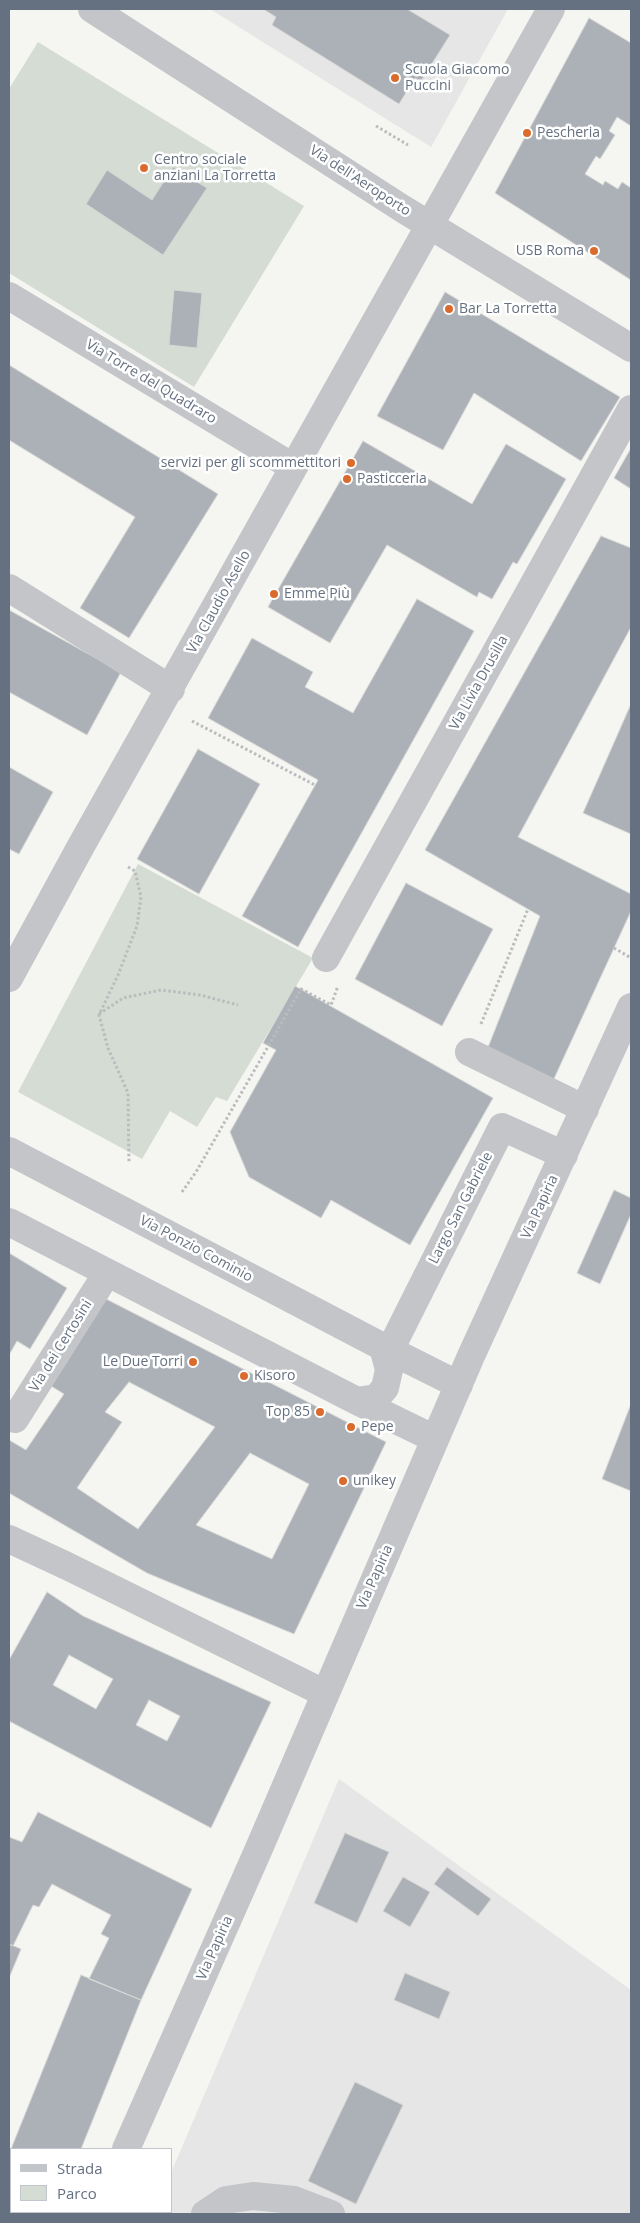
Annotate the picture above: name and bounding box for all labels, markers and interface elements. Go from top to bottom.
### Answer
place label: Scuola Giacomo Puccini [405,62,509,94]
marker: Scuola Giacomo Puccini [389,72,401,84]
place label: Pescheria [537,125,600,141]
marker: Pescheria [521,127,533,139]
street label: Via dell'Aeroporto [306,142,414,220]
place label: Centro sociale anziani La Torretta [154,152,276,184]
marker: Centro sociale anziani La Torretta [138,162,150,174]
place label: USB Roma [516,243,584,259]
marker: USB Roma [588,245,600,257]
place label: Bar La Torretta [459,301,557,317]
marker: Bar La Torretta [443,303,455,315]
street label: Via Torre del Quadraro [83,336,219,428]
place label: servizi per gli scommettitori [161,455,341,471]
marker: servizi per gli scommettitori [345,457,357,469]
place label: Pasticceria [357,471,427,487]
marker: Pasticceria [341,473,353,485]
street label: Via Claudio Asello [184,548,254,656]
place label: Emme Più [284,586,350,602]
marker: Emme Più [268,588,280,600]
street label: Via Livia Drusilla [446,633,512,733]
street label: Largo San Gabriele [426,1149,496,1267]
street label: Via Papiria [518,1172,562,1242]
street label: Via Ponzio Cominio [137,1212,255,1286]
street label: Via dei Certosini [26,1297,96,1395]
place label: Le Due Torri [103,1354,183,1370]
marker: Le Due Torri [187,1356,199,1368]
place label: Kisoro [254,1368,295,1384]
marker: Kisoro [238,1370,250,1382]
place label: Top 85 [266,1404,310,1420]
marker: Top 85 [314,1406,326,1418]
place label: Pepe [361,1419,394,1435]
marker: Pepe [345,1421,357,1433]
place label: unikey [353,1473,396,1489]
marker: unikey [337,1475,349,1487]
street label: Via Papiria [353,1542,397,1612]
street label: Via Papiria [193,1913,237,1983]
legend [10,2148,172,2213]
text: Strada [57,2158,103,2178]
text: Parco [57,2183,97,2203]

